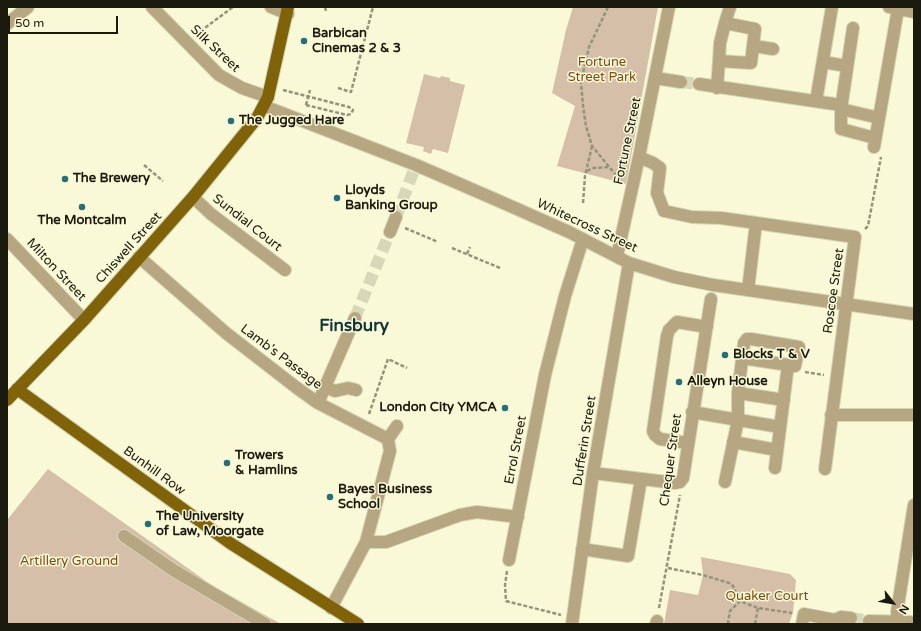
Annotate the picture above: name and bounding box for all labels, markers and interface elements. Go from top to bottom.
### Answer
scale bar [10,8,120,34]
text: 50 m [15,16,44,30]
street label: Silk Street [187,22,243,76]
place label: Barbican Cinemas 2 & 3 [312,26,401,57]
marker: Barbican Cinemas 2 & 3 [299,36,309,46]
park label: Fortune Street Park [568,55,636,86]
street label: Fortune Street [611,96,645,186]
place label: The Jugged Hare [239,113,344,129]
marker: The Jugged Hare [226,116,236,126]
place label: The Brewery [73,171,150,187]
marker: The Brewery [60,174,70,184]
place label: Lloyds Banking Group [345,183,438,214]
street label: Sundial Court [209,191,285,255]
marker: Lloyds Banking Group [332,193,342,203]
street label: Whitecross Street [534,196,640,256]
marker: The Montcalm [77,202,87,212]
street label: Chiswell Street [93,209,165,287]
place label: The Montcalm [38,213,126,229]
street label: Milton Street [23,235,89,305]
street label: Roscoe Street [820,247,848,335]
district label: Finsbury [319,317,389,337]
street label: Lamb's Passage [237,321,325,393]
place label: Blocks T & V [733,347,810,363]
marker: Blocks T & V [720,350,730,360]
place label: Alleyn House [687,374,768,390]
marker: Alleyn House [674,377,684,387]
street label: Dufferin Street [570,395,600,487]
place label: London City YMCA [379,400,497,416]
marker: London City YMCA [500,403,510,413]
street label: Chequer Street [657,413,685,507]
street label: Errol Street [502,414,530,486]
street label: Bunhill Row [120,443,188,499]
place label: Trowers & Hamlins [235,448,298,479]
marker: Trowers & Hamlins [222,458,232,468]
place label: Bayes Business School [338,482,432,513]
marker: Bayes Business School [325,492,335,502]
place label: The University of Law, Moorgate [156,509,264,540]
marker: The University of Law, Moorgate [143,519,153,529]
park label: Artillery Ground [20,554,118,570]
north arrow [873,583,913,623]
park label: Quaker Court [726,589,808,605]
text: N [896,602,912,617]

